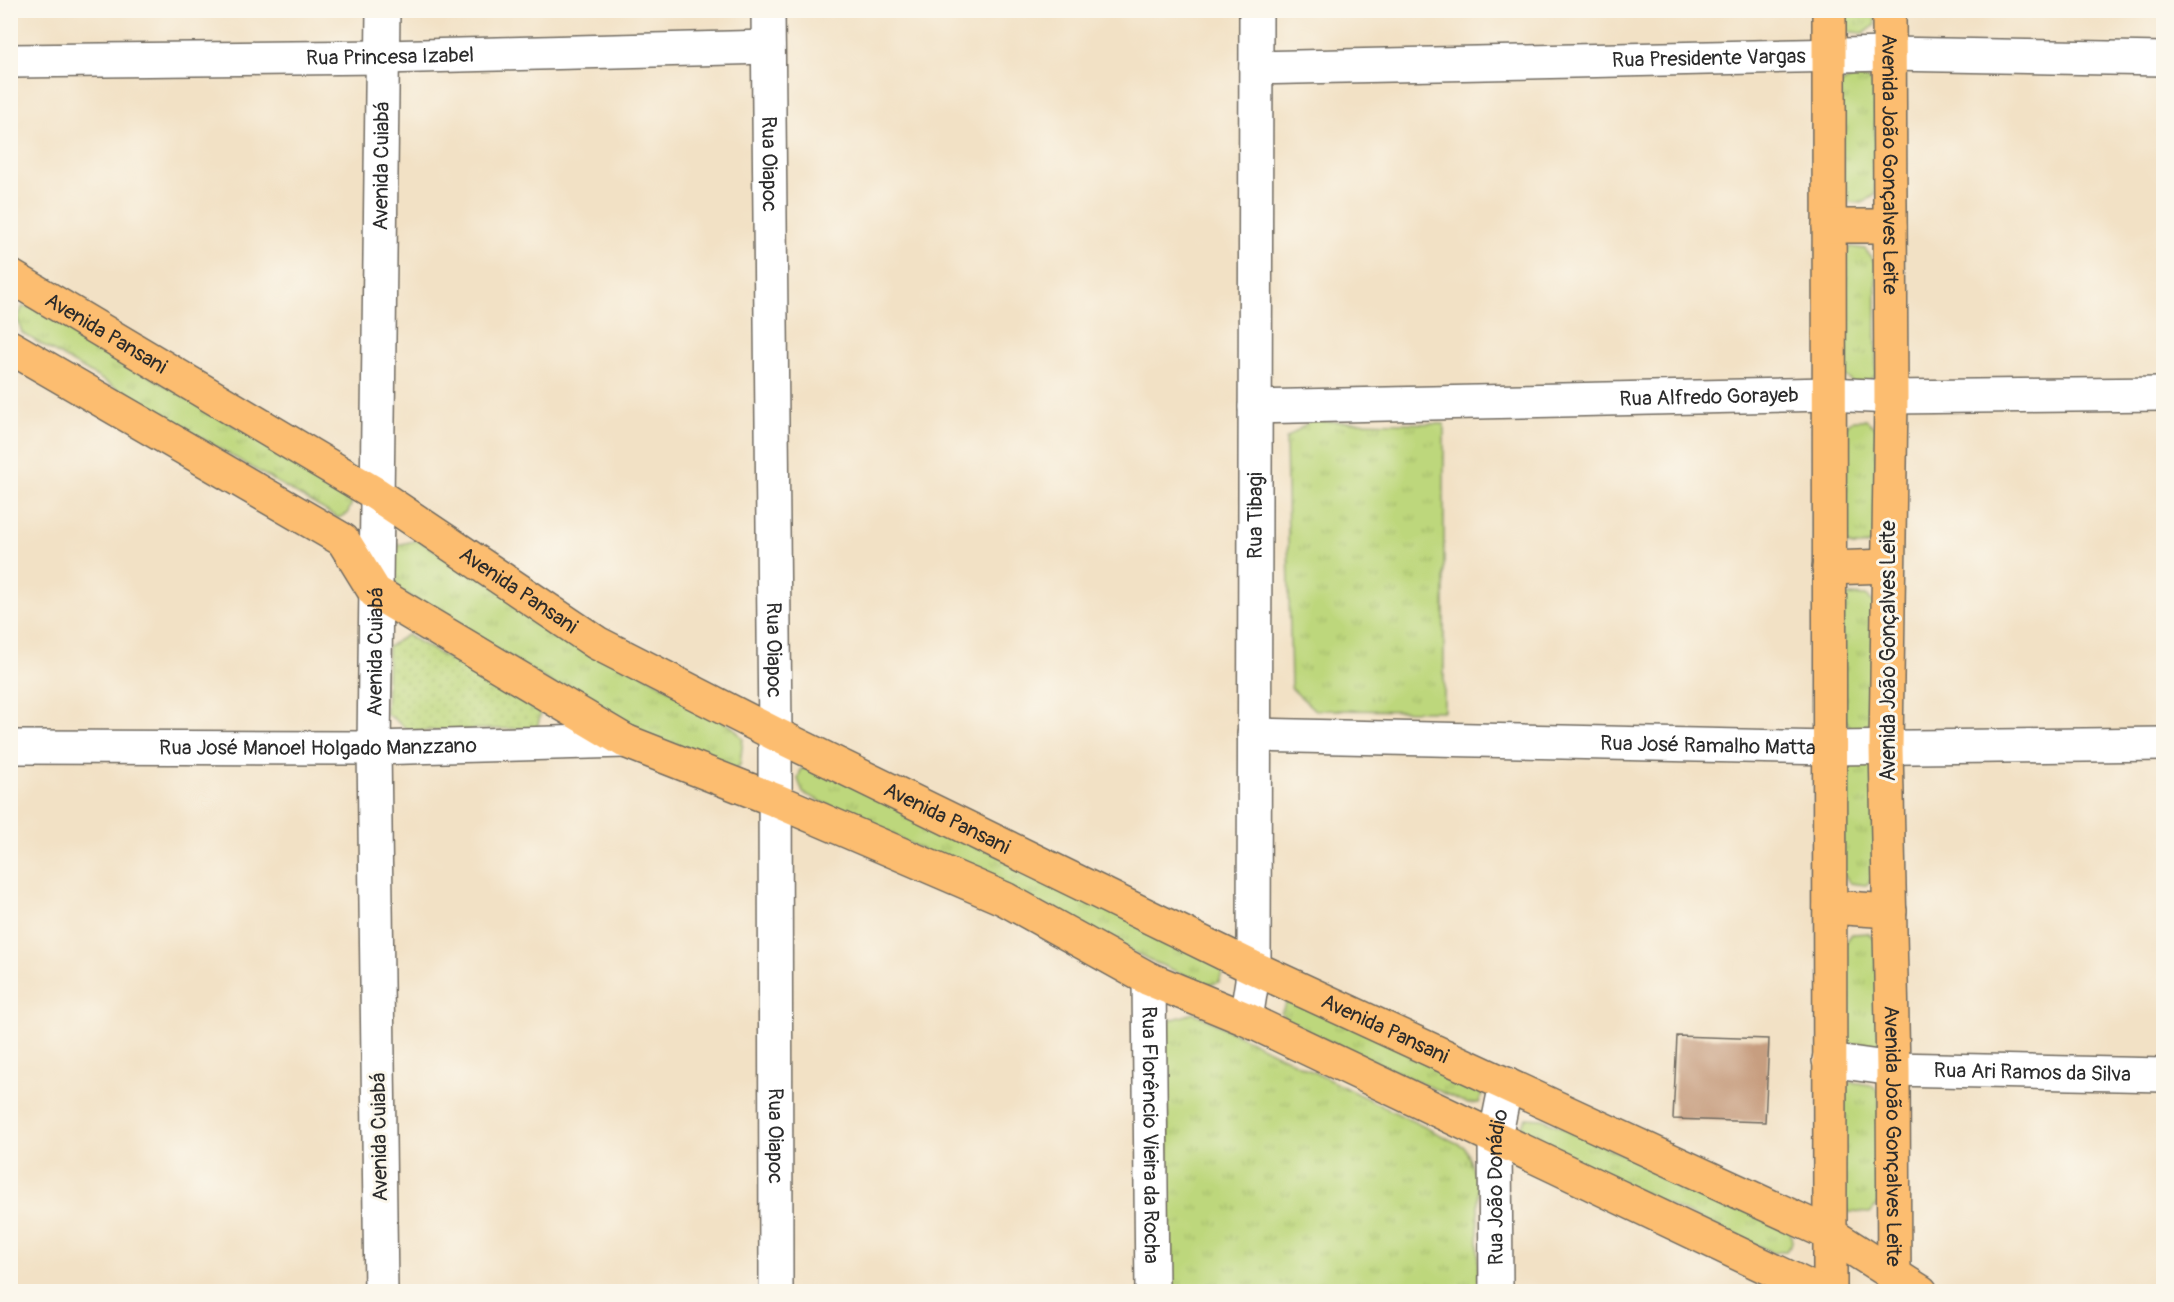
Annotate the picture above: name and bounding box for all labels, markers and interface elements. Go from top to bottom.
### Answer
street label: Avenida João Gonçalves Leite [1875,33,1903,295]
street label: Rua Princesa Izabel [306,42,474,72]
street label: Rua Presidente Vargas [1612,43,1807,74]
street label: Avenida Cuiabá [367,101,396,231]
street label: Rua Oiapoc [755,116,783,212]
street label: Avenida Pansani [40,287,172,381]
street label: Rua Alfredo Gorayeb [1619,382,1799,413]
street label: Rua Tibagi [1242,472,1269,559]
street label: Avenida João Gonçalves Leite [1875,520,1902,782]
street label: Avenida Pansani [454,541,583,640]
street label: Avenida Cuiabá [361,587,390,717]
street label: Rua Oiapoc [760,602,788,698]
street label: Rua José Ramalho Matta [1600,730,1816,762]
street label: Rua José Manoel Holgado Manzzano [159,732,477,762]
street label: Avenida Pansani [879,776,1015,861]
street label: Avenida Pansani [1317,988,1453,1070]
street label: Avenida João Gonçalves Leite [1878,1005,1907,1267]
street label: Rua Florêncio Vieira da Rocha [1135,1006,1165,1264]
street label: Rua Ari Ramos da Silva [1933,1057,2131,1088]
street label: Avenida Cuiabá [365,1072,394,1202]
street label: Rua Oiapoc [762,1088,789,1184]
street label: Rua João Donádio [1482,1107,1515,1265]

